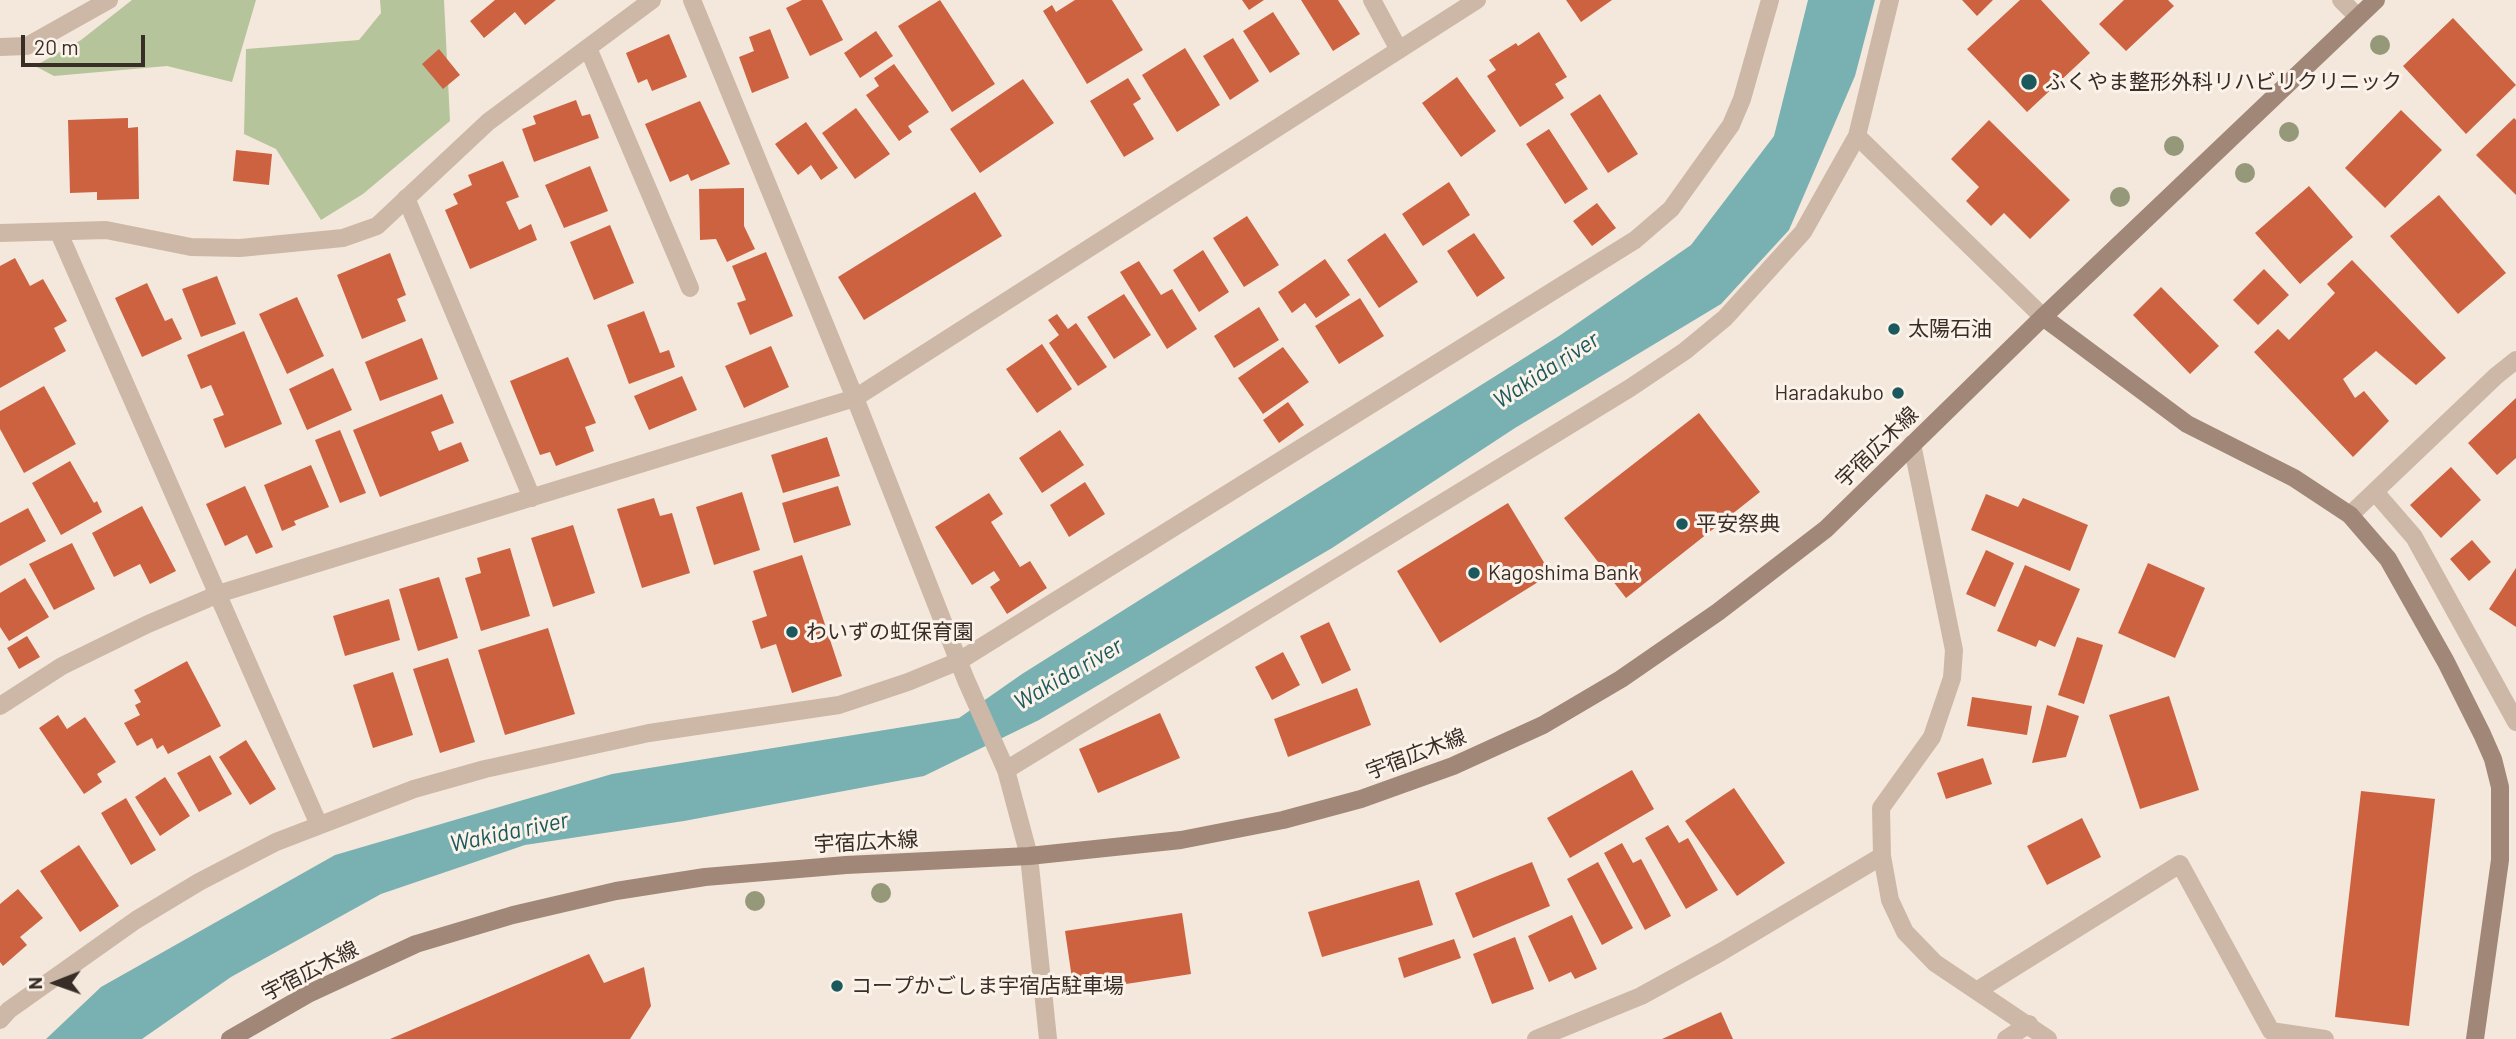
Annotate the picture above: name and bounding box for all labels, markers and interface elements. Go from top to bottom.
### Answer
scale bar [24,21,149,65]
text: 20 m [34,34,79,59]
place label: ふくやま整形外科リハビリクリニック [2045,69,2402,95]
marker: ふくやま整形外科リハビリクリニック [2019,72,2039,92]
place label: 太陽石油 [1908,316,1992,342]
marker: 太陽石油 [1886,321,1902,337]
water label: Wakida river [1488,326,1604,414]
place label: Haradakubo [1774,380,1884,406]
marker: Haradakubo [1890,385,1906,401]
street label: 宇宿広木線 [1830,401,1924,493]
place label: 平安祭典 [1696,511,1780,537]
marker: 平安祭典 [1674,516,1690,532]
place label: Kagoshima Bank [1488,560,1639,586]
marker: Kagoshima Bank [1466,565,1482,581]
place label: わいずの虹保育園 [806,619,974,645]
marker: わいずの虹保育園 [784,624,800,640]
water label: Wakida river [1009,632,1127,716]
street label: 宇宿広木線 [1362,723,1470,785]
water label: Wakida river [447,806,571,858]
street label: 宇宿広木線 [813,827,919,857]
street label: 宇宿広木線 [258,936,362,1006]
north arrow [21,948,91,1018]
place label: コープかごしま宇宿店駐車場 [851,973,1124,999]
text: N [23,977,46,990]
marker: コープかごしま宇宿店駐車場 [829,978,845,994]

